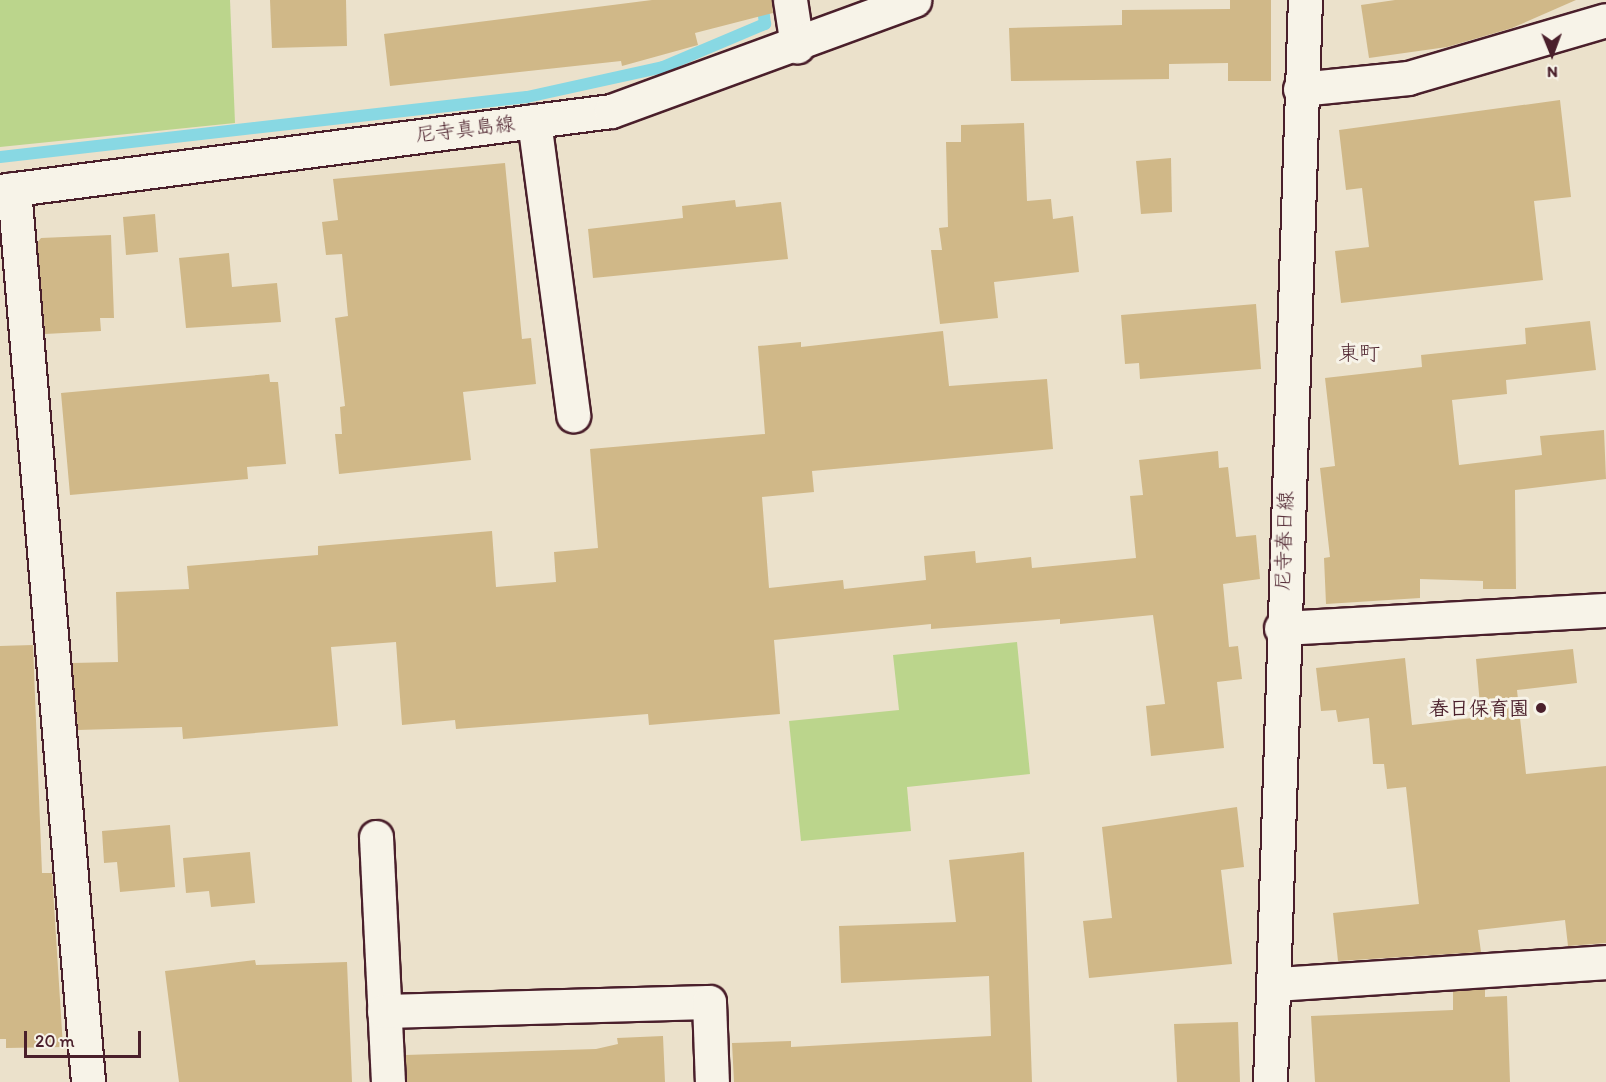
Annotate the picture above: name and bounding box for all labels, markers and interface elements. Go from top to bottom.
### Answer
north arrow [1522,24,1582,84]
text: N [1547,63,1558,82]
street label: 尼寺真島線 [414,111,516,147]
district label: 東町 [1338,340,1380,366]
street label: 尼寺春日線 [1270,491,1298,591]
place label: 春日保育園 [1429,696,1529,720]
marker: 春日保育園 [1534,701,1548,715]
scale bar [27,1019,144,1057]
text: 20 m [35,1030,75,1052]

